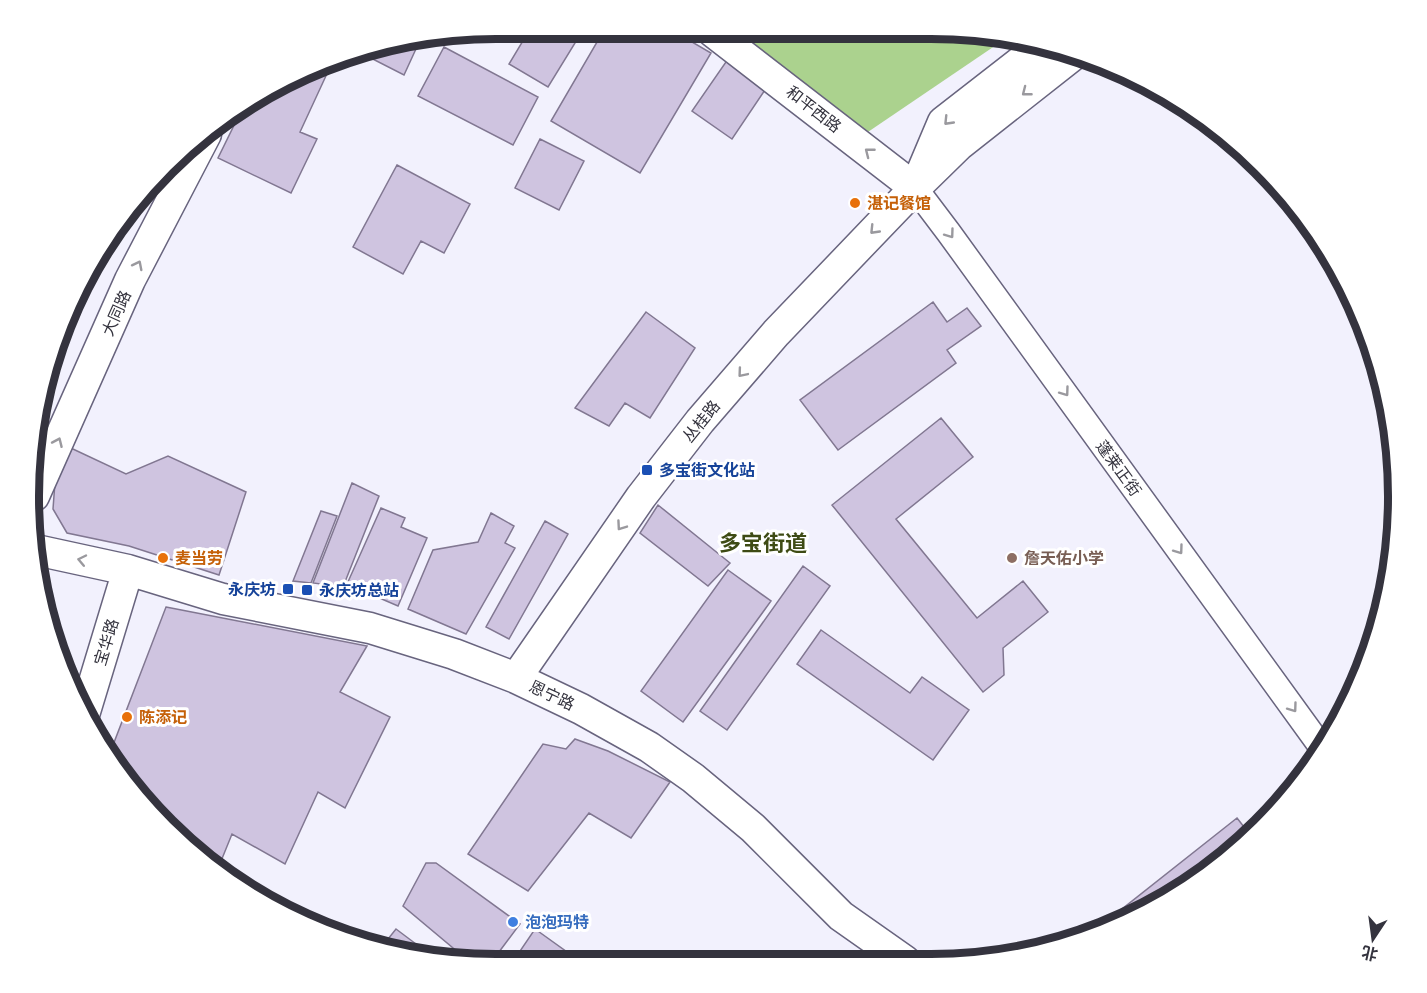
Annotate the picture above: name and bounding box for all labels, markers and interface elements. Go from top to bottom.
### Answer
street label: 和平西路 [783,83,844,136]
one-way arrow [1021,85,1032,96]
one-way arrow [944,114,955,124]
one-way arrow [865,148,876,159]
place label: 湛记餐馆 [867,195,931,212]
marker: 湛记餐馆 [848,196,862,210]
one-way arrow [870,223,881,233]
one-way arrow [943,228,954,239]
one-way arrow [131,260,142,271]
street label: 大同路 [99,288,134,339]
one-way arrow [738,366,749,377]
one-way arrow [1057,386,1068,397]
street label: 丛桂路 [680,397,723,445]
street label: 蓬莱正街 [1093,437,1144,499]
one-way arrow [51,438,63,449]
place label: 多宝街文化站 [659,461,755,479]
marker: 多宝街文化站 [640,463,654,477]
one-way arrow [617,519,628,530]
district label: 多宝街道 [719,531,807,556]
one-way arrow [1172,544,1183,555]
place label: 麦当劳 [175,550,223,567]
place label: 詹天佑小学 [1024,550,1104,567]
marker: 麦当劳 [156,551,170,565]
marker: 詹天佑小学 [1005,551,1019,565]
one-way arrow [77,554,87,567]
place label: 永庆坊 [228,581,276,598]
marker: 永庆坊 [281,582,295,596]
place label: 永庆坊总站 [319,582,399,599]
marker: 永庆坊总站 [300,583,314,597]
street label: 宝华路 [91,617,122,668]
street label: 恩宁路 [526,678,577,713]
one-way arrow [1286,702,1297,713]
place label: 陈添记 [139,709,187,726]
marker: 陈添记 [120,710,134,724]
north arrow [1343,909,1403,969]
place label: 泡泡玛特 [525,914,589,931]
marker: 泡泡玛特 [506,915,520,929]
text: 北 [1360,943,1379,963]

